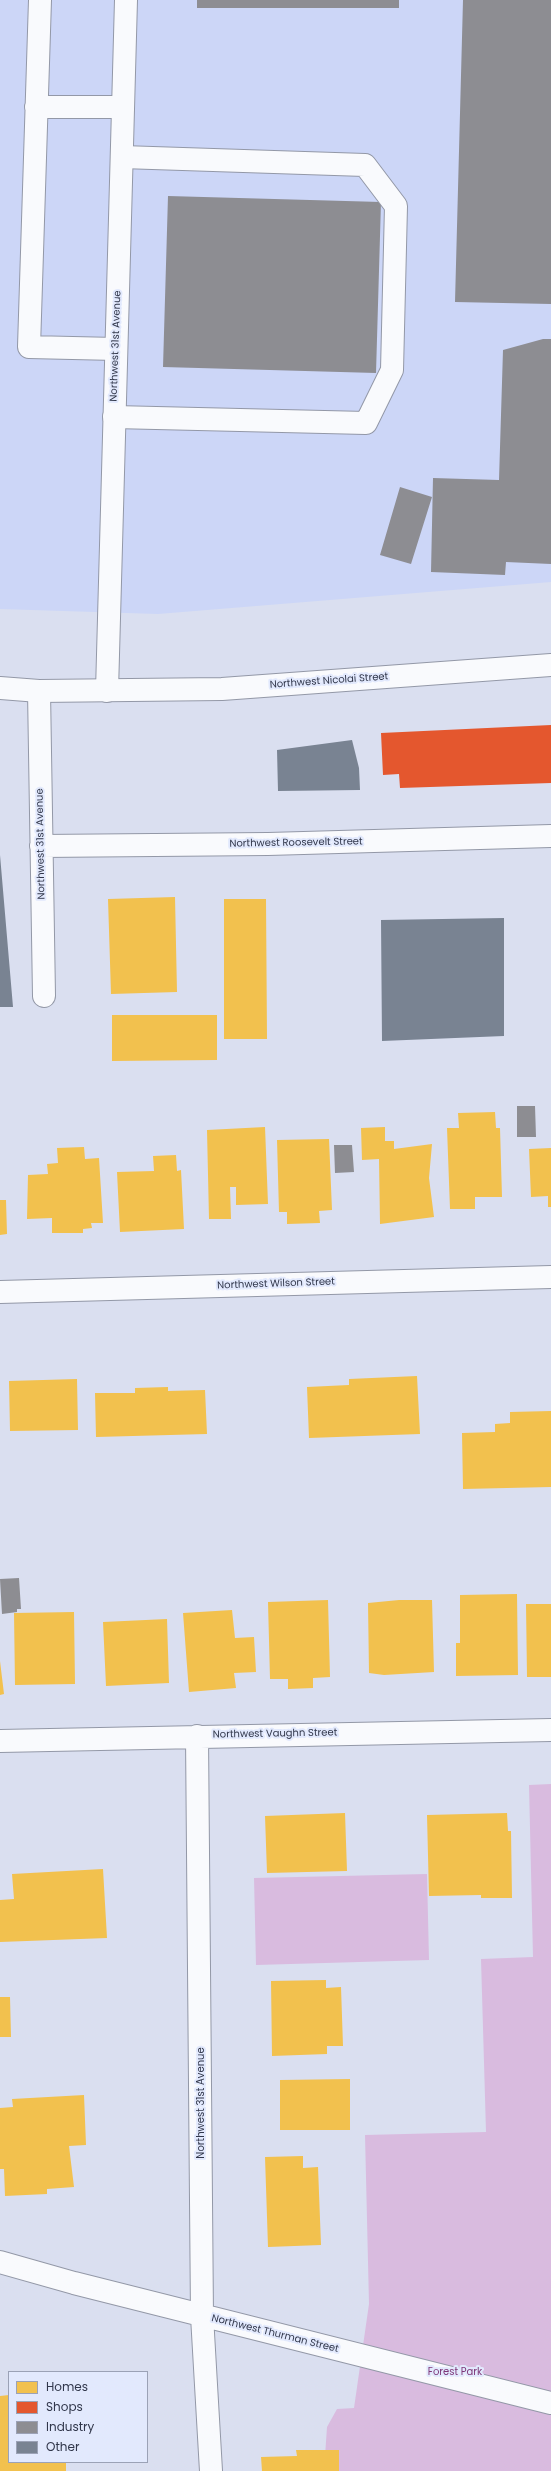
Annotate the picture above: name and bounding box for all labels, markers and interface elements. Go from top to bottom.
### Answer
street label: Northwest 31st Avenue [108,290,124,402]
street label: Northwest Nicolai Street [269,671,389,691]
street label: Northwest 31st Avenue [34,788,48,900]
street label: Northwest Roosevelt Street [229,836,363,850]
street label: Northwest Wilson Street [217,1276,335,1292]
street label: Northwest Vaughn Street [213,1727,337,1741]
street label: Northwest 31st Avenue [195,2047,207,2159]
street label: Northwest Thurman Street [210,2312,340,2356]
park label: Forest Park [428,2366,482,2378]
legend [8,2371,148,2463]
text: Homes [46,2378,88,2395]
text: Shops [46,2398,83,2415]
text: Industry [46,2418,94,2435]
text: Other [46,2438,79,2455]

